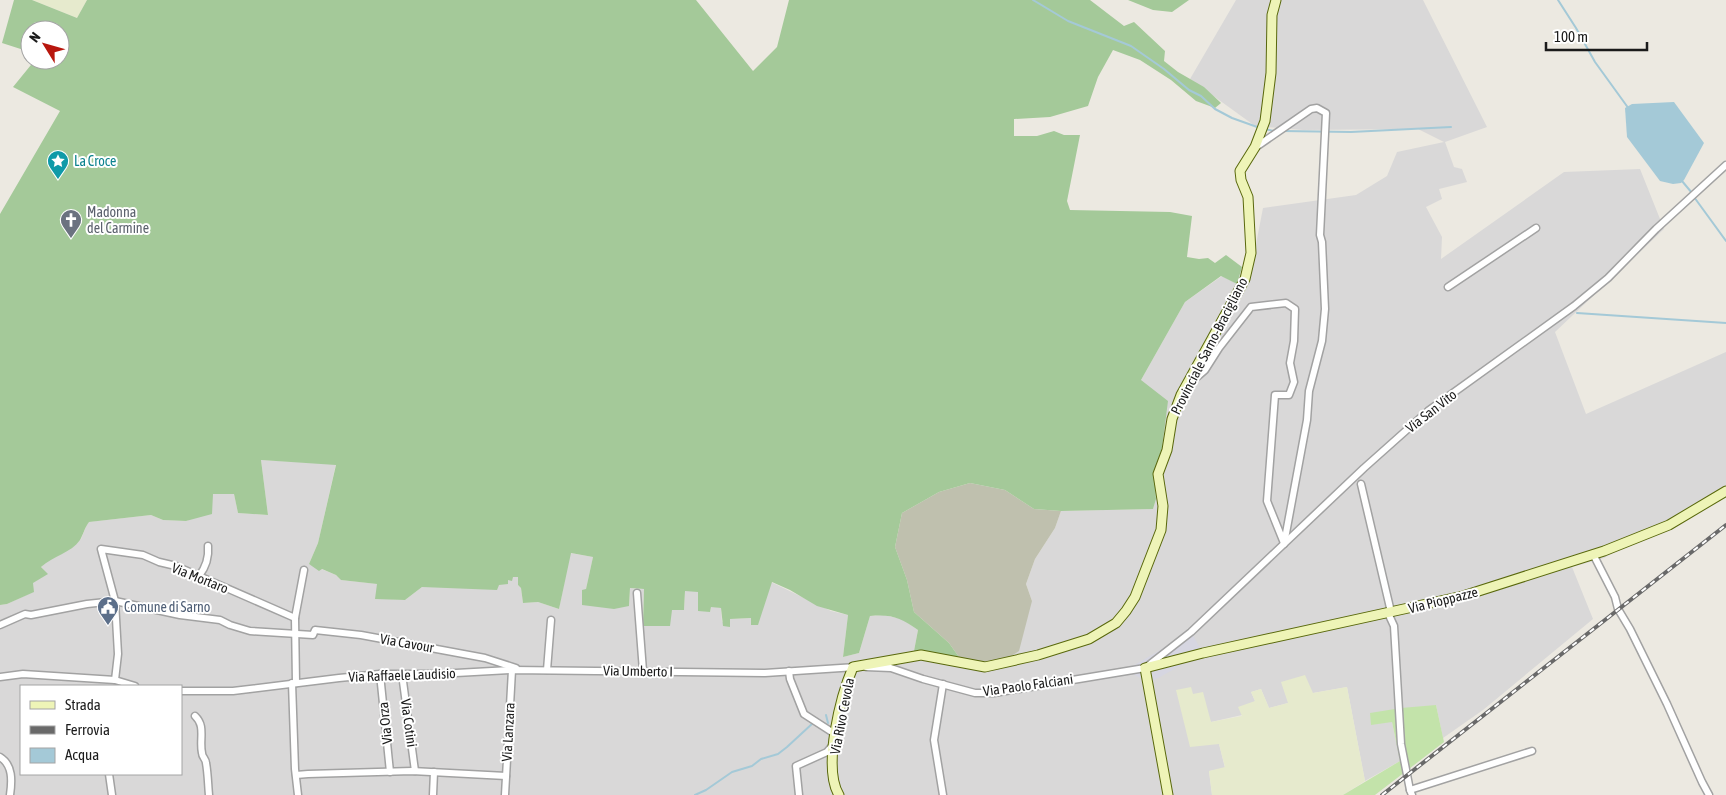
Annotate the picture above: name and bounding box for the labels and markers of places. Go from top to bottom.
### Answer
place icon: La Croce [46,149,70,180]
place label: La Croce [74,153,116,169]
place label: Madonna del Carmine [87,204,149,236]
church icon: Madonna del Carmine [59,208,83,239]
public building icon: Comune di Sarno [96,595,120,626]
place label: Comune di Sarno [124,599,210,615]

